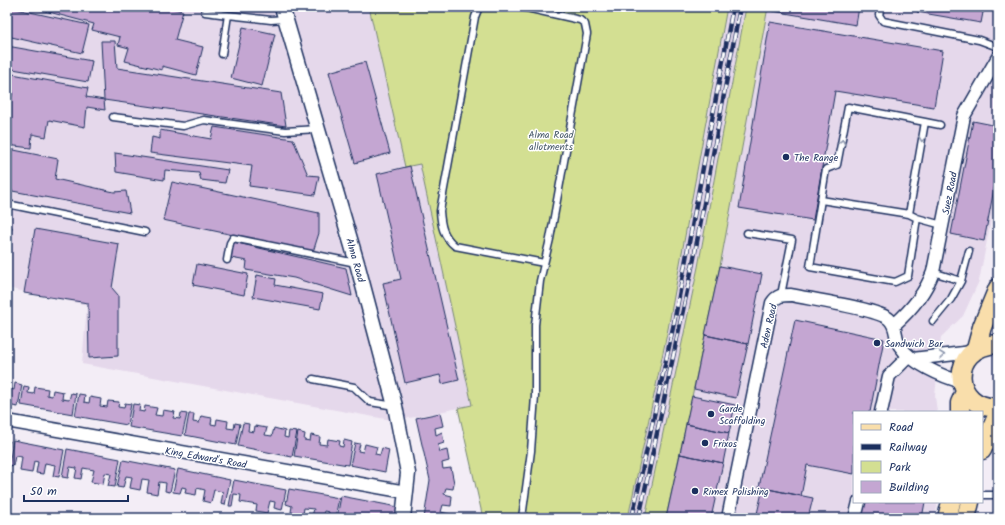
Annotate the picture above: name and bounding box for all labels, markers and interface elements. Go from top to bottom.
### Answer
park label: Alma Road allotments [528,127,575,155]
one-way arrow [918,136,927,142]
one-way arrow [837,139,846,145]
place label: The Range [794,150,839,166]
marker: The Range [781,152,791,162]
street label: Suez Road [938,170,962,216]
street label: Alma Road [341,236,369,285]
street label: Aden Road [756,302,782,350]
place label: Sandwich Bar [885,336,943,352]
marker: Sandwich Bar [872,338,882,348]
one-way arrow [939,351,945,360]
place label: Garde Scaffolding [719,401,766,429]
marker: Garde Scaffolding [706,409,716,419]
legend [853,411,983,503]
text: Road [889,418,914,437]
place label: Frixos [713,436,738,452]
marker: Frixos [700,438,710,448]
text: Railway [889,438,927,457]
street label: King Edward's Road [164,443,249,473]
text: Park [889,458,911,477]
scale bar [24,477,128,503]
text: Building [889,478,929,497]
text: 50 m [30,482,57,501]
place label: Rimex Polishing [703,484,769,500]
marker: Rimex Polishing [690,486,700,496]

